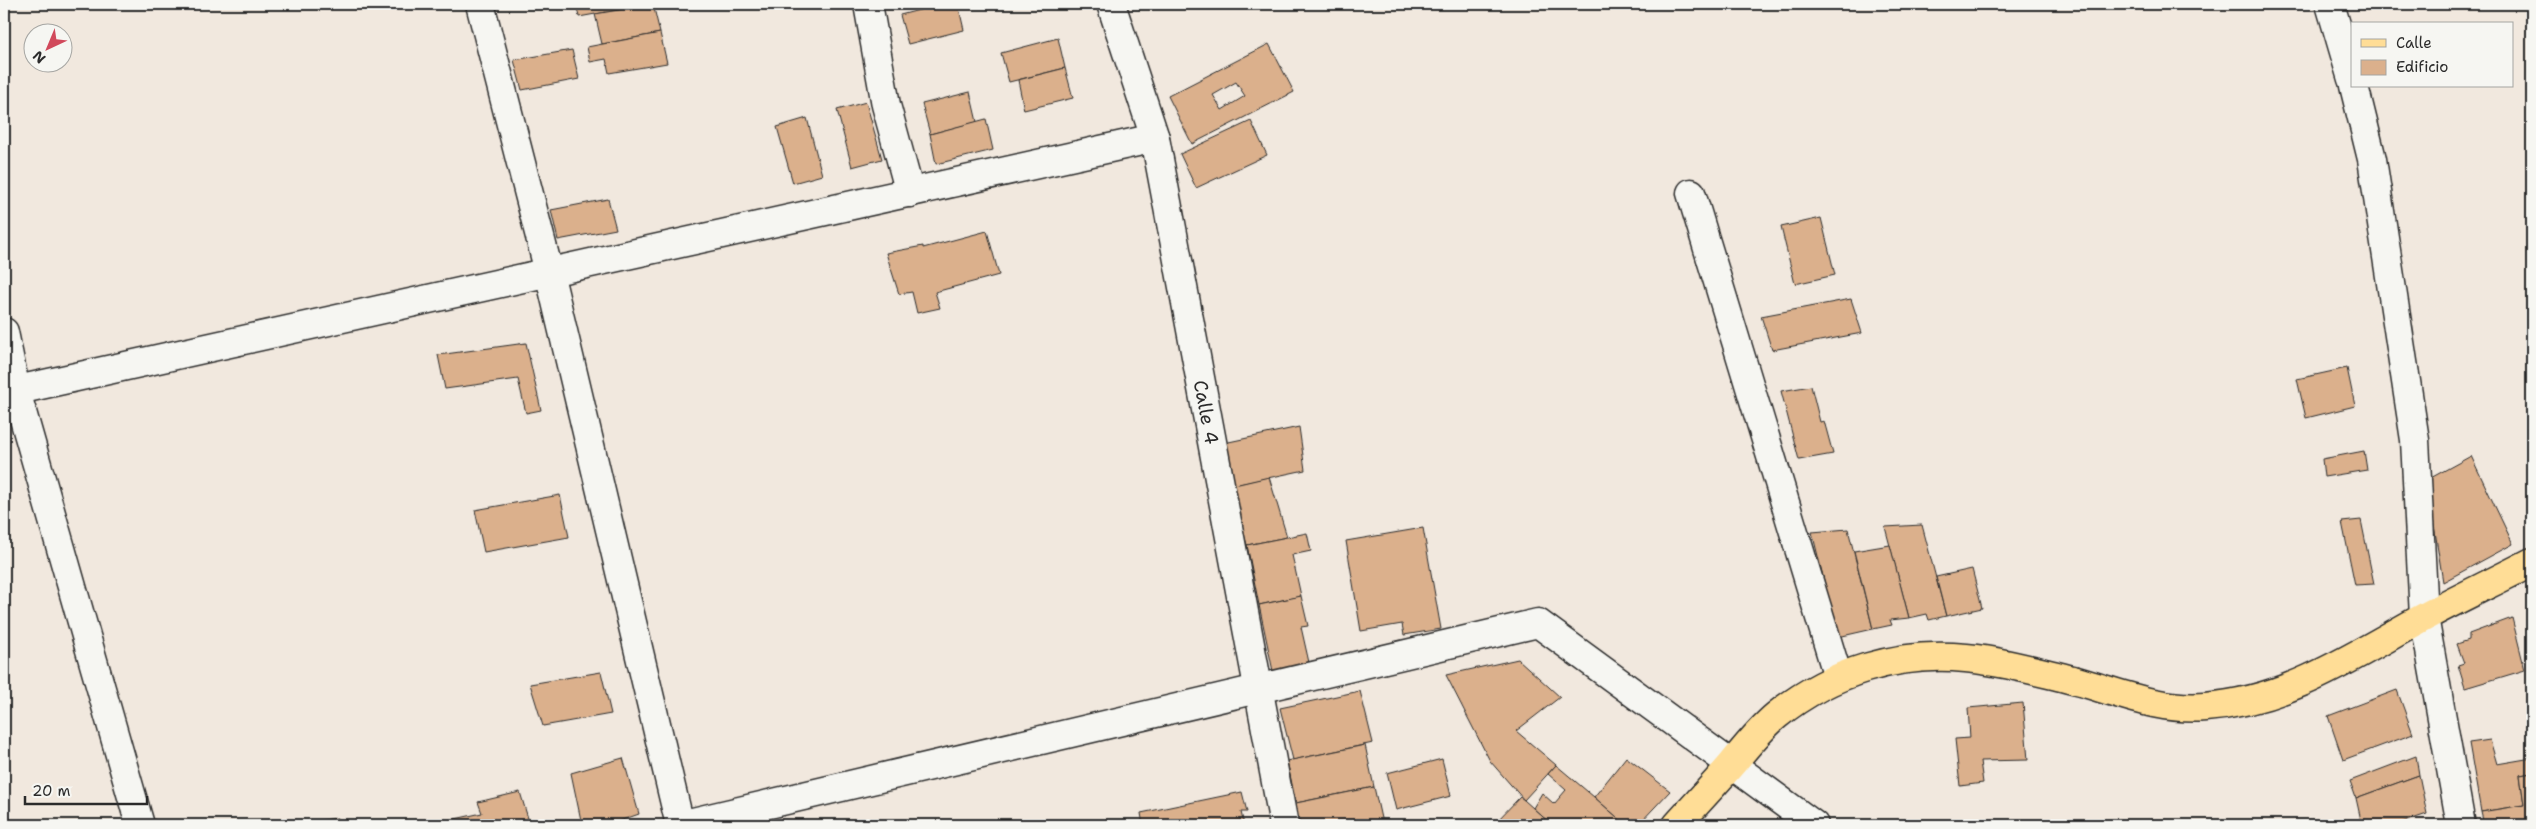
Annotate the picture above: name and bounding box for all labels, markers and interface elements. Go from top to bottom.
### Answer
north arrow [22,22,72,72]
legend [2351,22,2514,88]
text: Calle [2396,33,2432,53]
text: N [29,47,49,68]
text: Edificio [2396,57,2448,77]
street label: Calle 4 [1188,378,1224,446]
scale bar [25,774,148,806]
text: 20 m [32,781,71,801]

